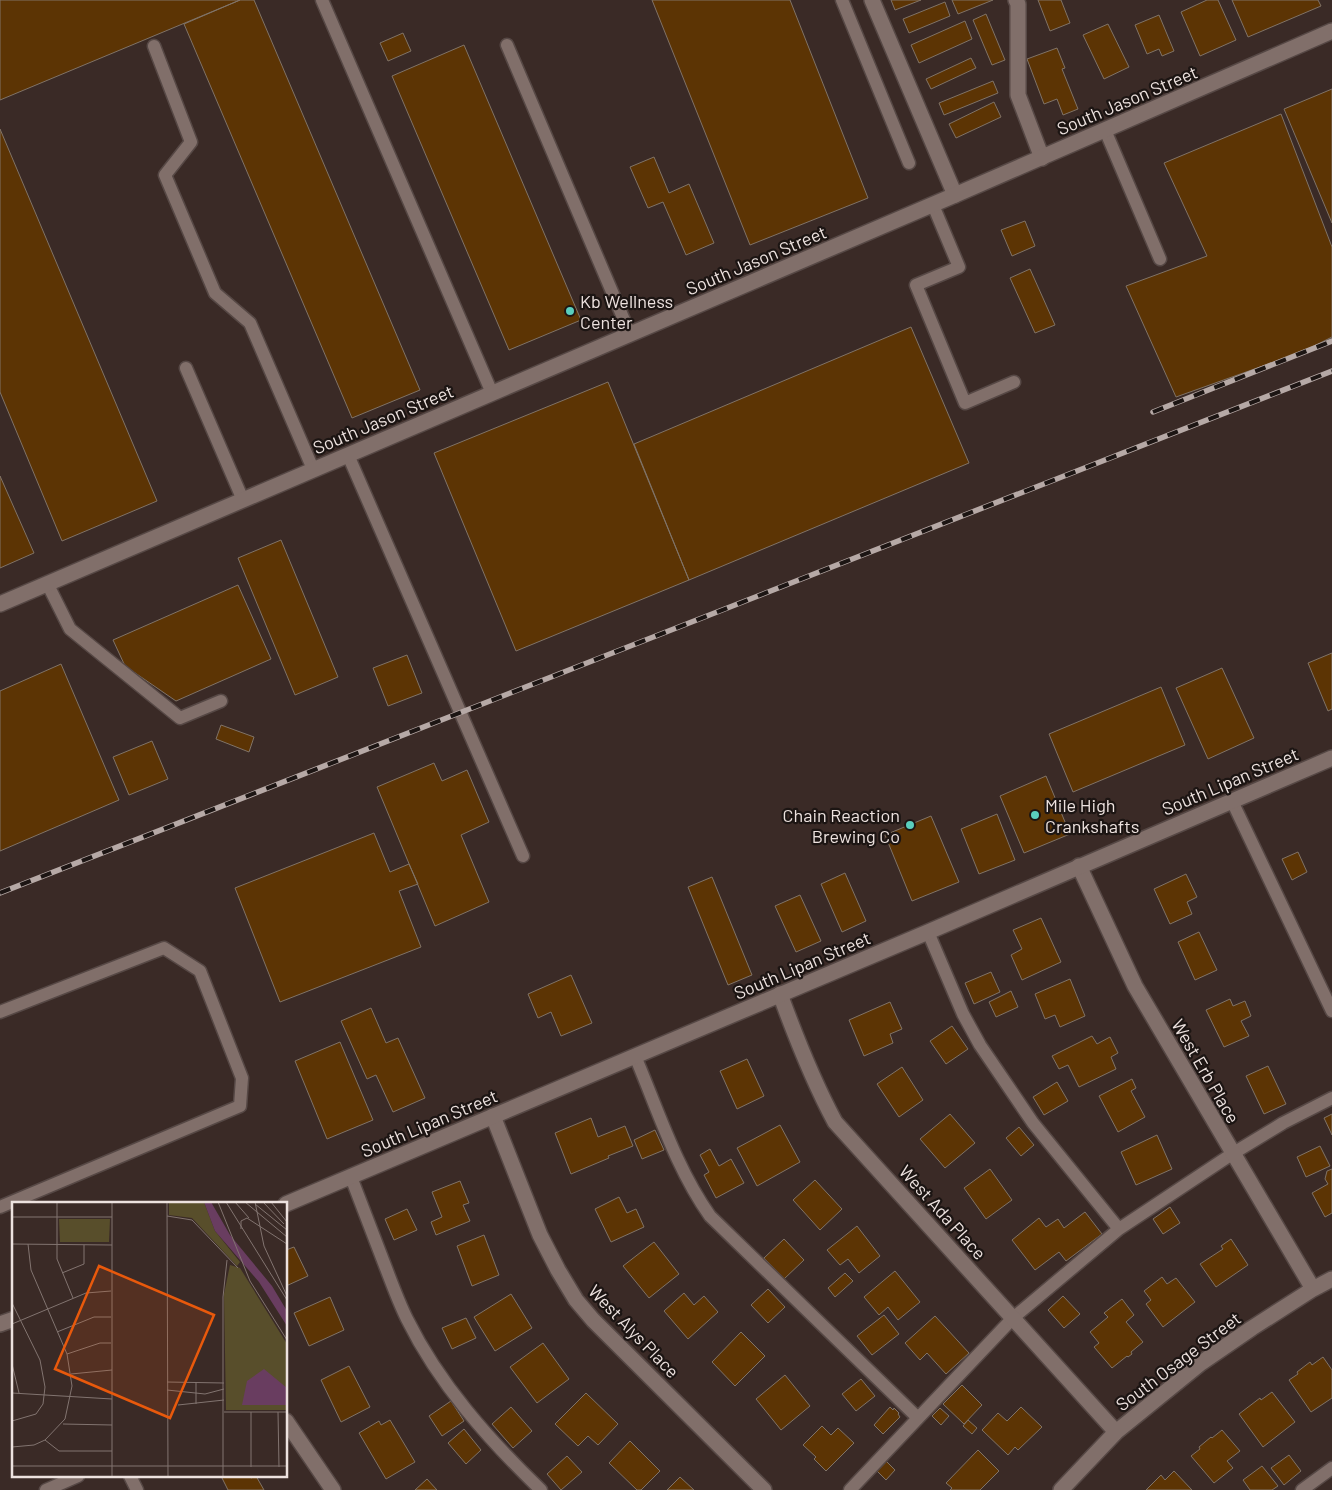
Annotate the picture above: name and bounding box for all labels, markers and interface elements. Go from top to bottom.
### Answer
street label: South Jason Street [1054,61,1200,139]
street label: South Jason Street [683,221,829,299]
place label: Kb Wellness Center [580,290,673,333]
marker: Kb Wellness Center [564,305,576,317]
street label: South Jason Street [310,380,456,458]
street label: South Lipan Street [1158,742,1302,820]
place label: Mile High Crankshafts [1045,794,1139,837]
place label: Chain Reaction Brewing Co [783,804,900,847]
marker: Mile High Crankshafts [1029,809,1041,821]
marker: Chain Reaction Brewing Co [904,819,916,831]
street label: South Lipan Street [730,926,874,1004]
street label: West Erb Place [1167,1015,1245,1127]
street label: South Lipan Street [357,1084,501,1162]
street label: West Ada Place [895,1160,991,1264]
inset map [12,1202,288,1478]
street label: West Alys Place [584,1280,684,1382]
street label: South Osage Street [1111,1307,1245,1415]

